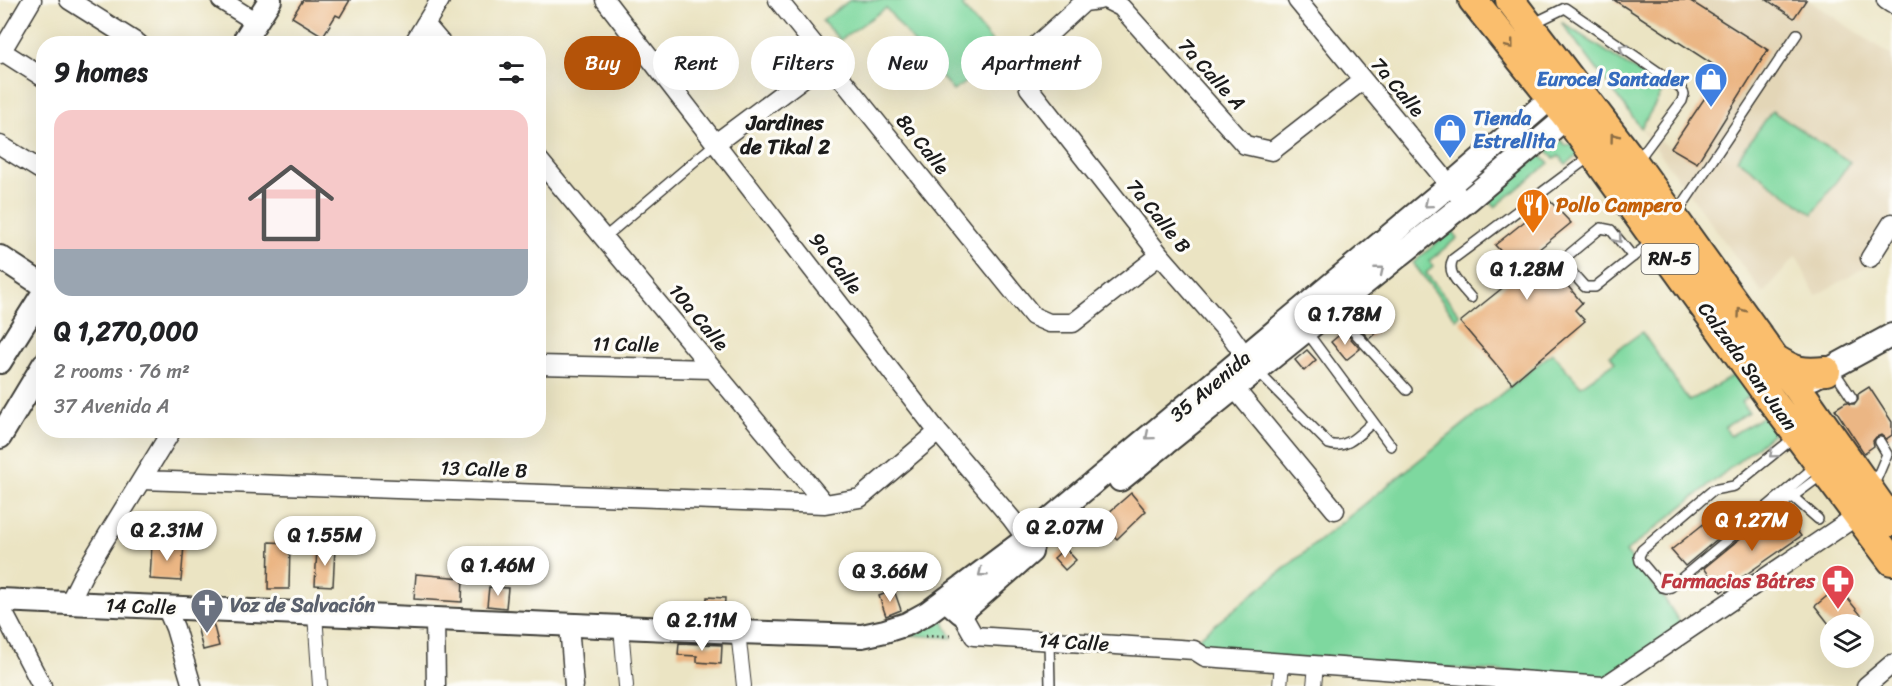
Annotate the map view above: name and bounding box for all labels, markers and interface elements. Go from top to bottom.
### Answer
street label: 7a Calle A [1169,30,1254,119]
chip: Buy [564,36,641,90]
chip: Rent [653,36,739,90]
chip: Filters [751,36,855,90]
chip: New [867,36,949,90]
chip: Apartment [961,36,1102,90]
one-way arrow [1503,39,1514,50]
one-way arrow [1618,44,1629,55]
text: 9 homes [54,49,148,95]
street label: 7a Calle [1362,49,1434,126]
icon: filters [495,56,528,89]
shop icon: Eurocel Santader [1693,61,1729,108]
place label: Eurocel Santader [1537,62,1690,97]
place label: Tienda Estrellita [1473,101,1557,159]
district label: Jardines de Tikal 2 [740,104,830,166]
street label: 8a Calle [887,106,959,183]
shop icon: Tienda Estrellita [1432,112,1468,159]
one-way arrow [1611,133,1622,144]
icon: home [237,149,345,257]
street label: 7a Calle B [1117,171,1200,262]
restaurant icon: Pollo Campero [1515,187,1551,234]
place label: Pollo Campero [1556,188,1683,223]
one-way arrow [1424,196,1435,207]
street label: 9a Calle [800,225,871,302]
one-way arrow [1611,232,1622,243]
road number: RN-5 [1642,244,1698,274]
pin: Q 1.28M [1472,250,1582,301]
text: Q 1.28M [1490,252,1564,287]
one-way arrow [1373,267,1384,278]
street label: 10a Calle [659,275,738,359]
street label: Calzada San Juan [1688,294,1807,439]
pin: Q 1.78M [1290,295,1400,346]
text: Q 1.78M [1308,297,1382,332]
one-way arrow [1737,307,1748,318]
text: Q 1,270,000 [54,308,198,354]
street label: 11 Calle [592,326,660,363]
street label: 35 Avenida [1162,341,1259,431]
text: 2 rooms · 76 m² [54,354,190,389]
text: 37 Avenida A [54,389,170,424]
one-way arrow [1145,429,1156,440]
one-way arrow [1769,447,1780,458]
street label: 13 Calle B [440,450,528,489]
pin: Q 1.27M [1697,501,1807,552]
text: Q 1.27M [1716,503,1788,538]
pin: Q 2.07M [1010,508,1120,559]
text: Q 2.07M [1027,510,1103,545]
pin: Q 2.31M [112,511,222,562]
text: Q 2.31M [131,513,203,548]
pin: Q 1.55M [270,516,380,567]
text: Q 1.55M [288,518,362,553]
pin: Q 1.46M [443,546,553,597]
text: Q 1.46M [461,548,535,583]
pin: Q 3.66M [835,552,945,603]
text: Q 3.66M [853,554,928,589]
pharmacy icon: Farmacias Bátres [1820,563,1856,610]
place label: Farmacias Bátres [1660,564,1816,599]
one-way arrow [978,565,989,576]
church icon: Voz de Salvación [189,587,225,634]
street label: 14 Calle [105,588,177,625]
place label: Voz de Salvación [230,588,375,623]
pin: Q 2.11M [647,601,757,652]
text: Q 2.11M [667,603,737,638]
map controls [1820,614,1874,668]
button: layers [1820,614,1874,668]
street label: 14 Calle [1038,623,1110,662]

